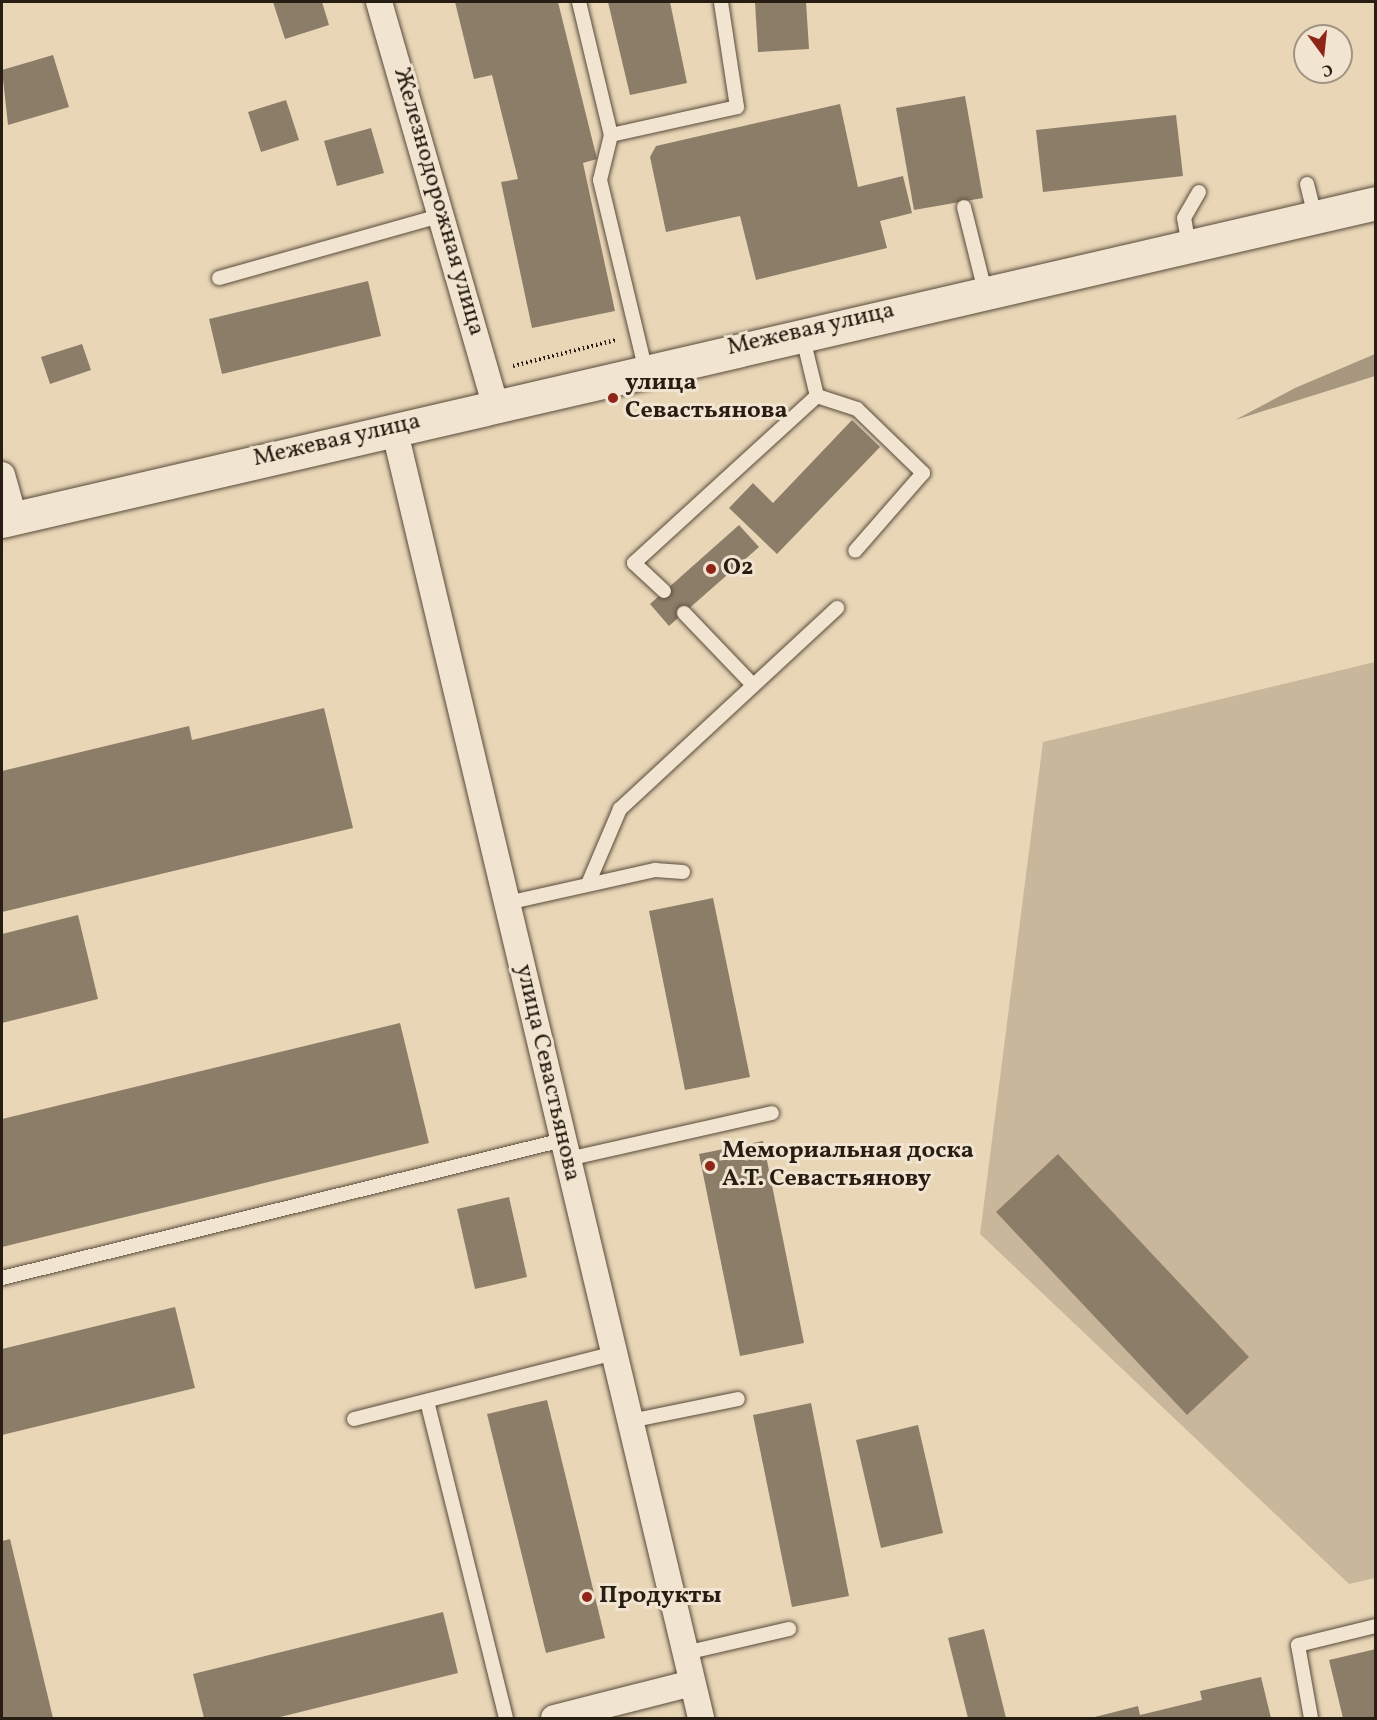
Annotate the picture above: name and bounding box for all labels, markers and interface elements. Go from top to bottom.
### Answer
north arrow [1293,24,1353,84]
text: С [1319,57,1335,81]
street label: Железнодорожная улица [386,64,490,340]
street label: Межевая улица [724,297,898,363]
place label: улица Севастьянова [625,370,788,426]
marker: улица Севастьянова [606,391,620,405]
street label: Межевая улица [250,408,424,474]
place label: O2 [723,555,753,583]
marker: O2 [704,562,718,576]
street label: улица Севастьянова [508,962,586,1184]
place label: Мемориальная доска А.Т. Севастьянову [722,1138,974,1194]
marker: Мемориальная доска А.Т. Севастьянову [703,1159,717,1173]
place label: Продукты [599,1583,722,1611]
marker: Продукты [580,1590,594,1604]

